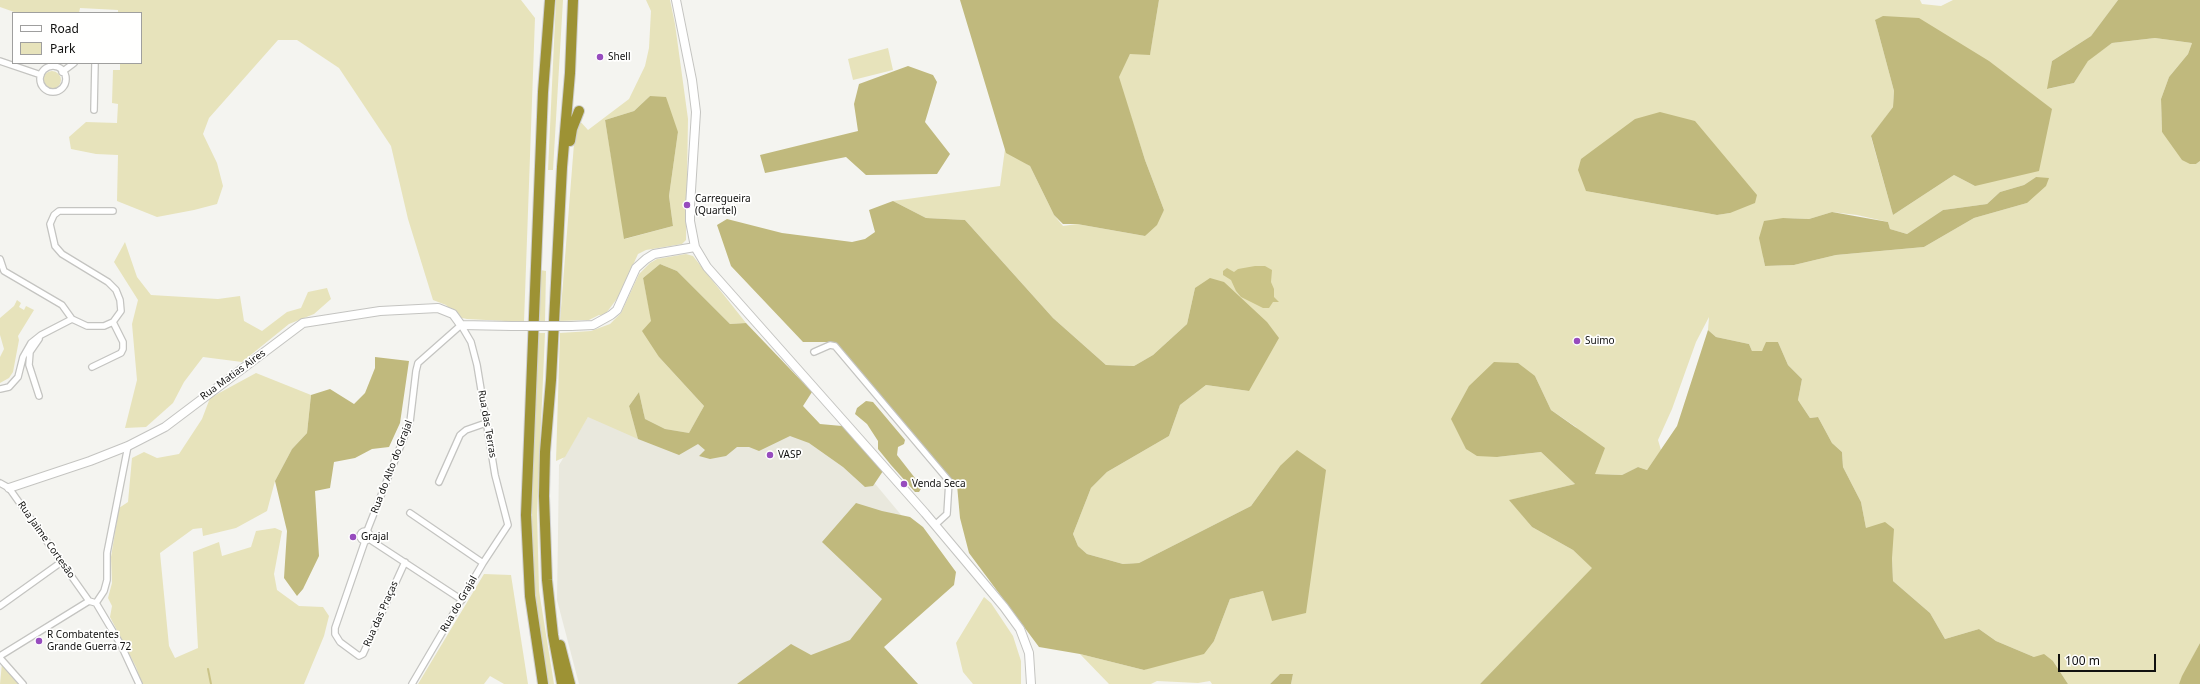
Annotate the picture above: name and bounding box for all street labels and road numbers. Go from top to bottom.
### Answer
street label: Rua Matias Aires [198,347,268,403]
street label: Rua das Terras [475,389,499,459]
street label: Rua do Alto do Grajal [369,419,415,515]
street label: Rua Jaime Cortesão [15,499,77,581]
street label: Rua do Grajal [438,574,480,634]
street label: Rua das Praças [361,579,401,649]

